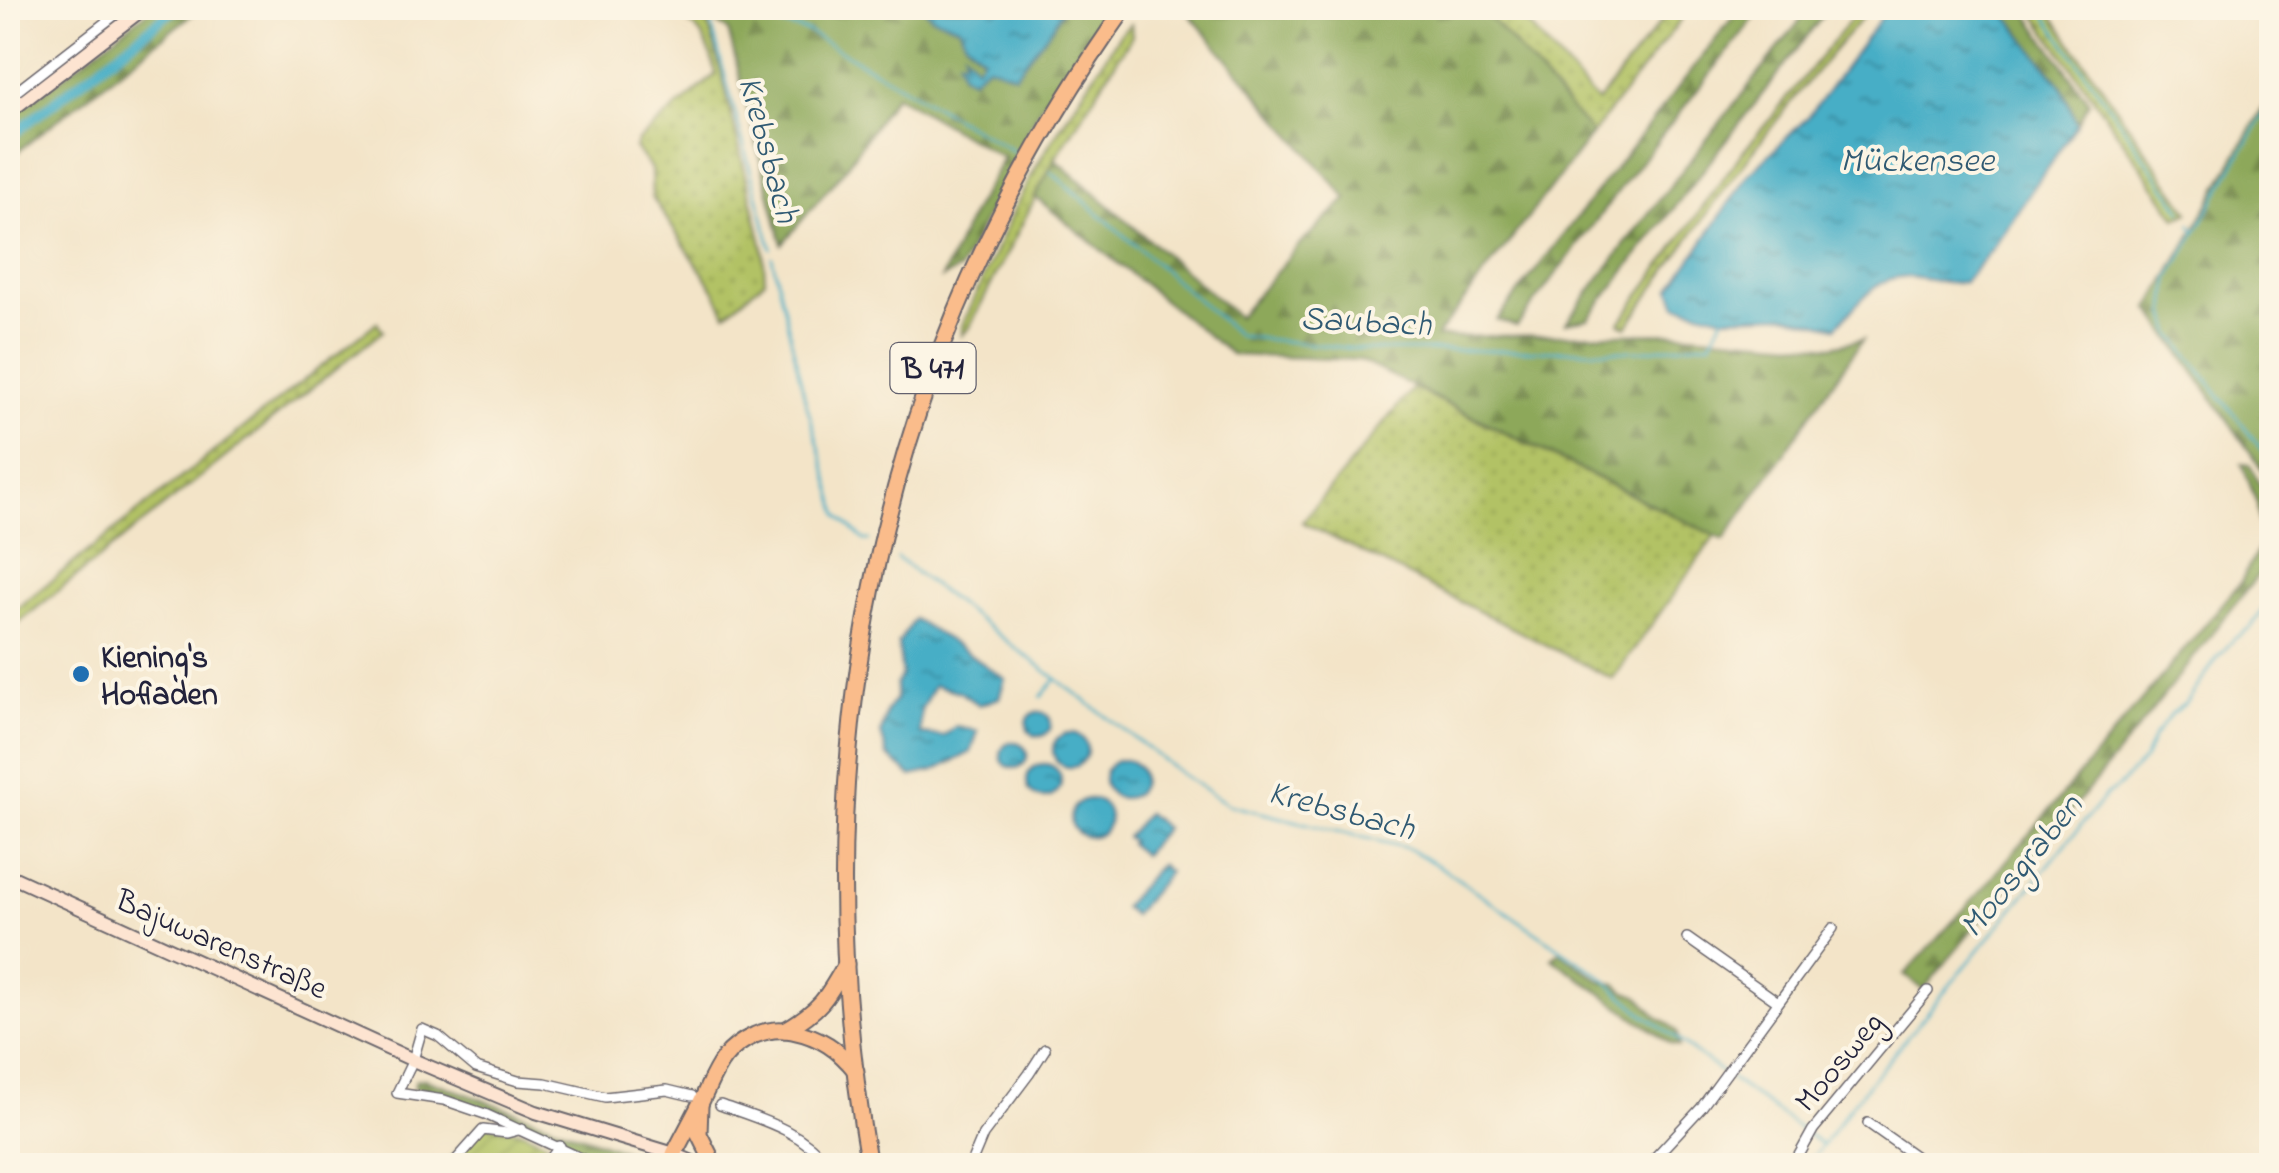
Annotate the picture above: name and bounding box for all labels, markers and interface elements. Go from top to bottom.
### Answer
water label: Krebsbach [723,71,811,230]
water label: Mückensee [1840,137,1995,188]
water label: Saubach [1299,295,1434,352]
road number: B 471 [890,343,976,393]
place label: Kiening's Hofladen [101,636,218,720]
marker: Kiening's Hofladen [70,663,92,685]
water label: Krebsbach [1262,768,1421,857]
water label: Moosgraben [1949,783,2099,951]
street label: Bajuwarenstraße [106,878,334,1014]
street label: Moosweg [1785,1003,1897,1124]

